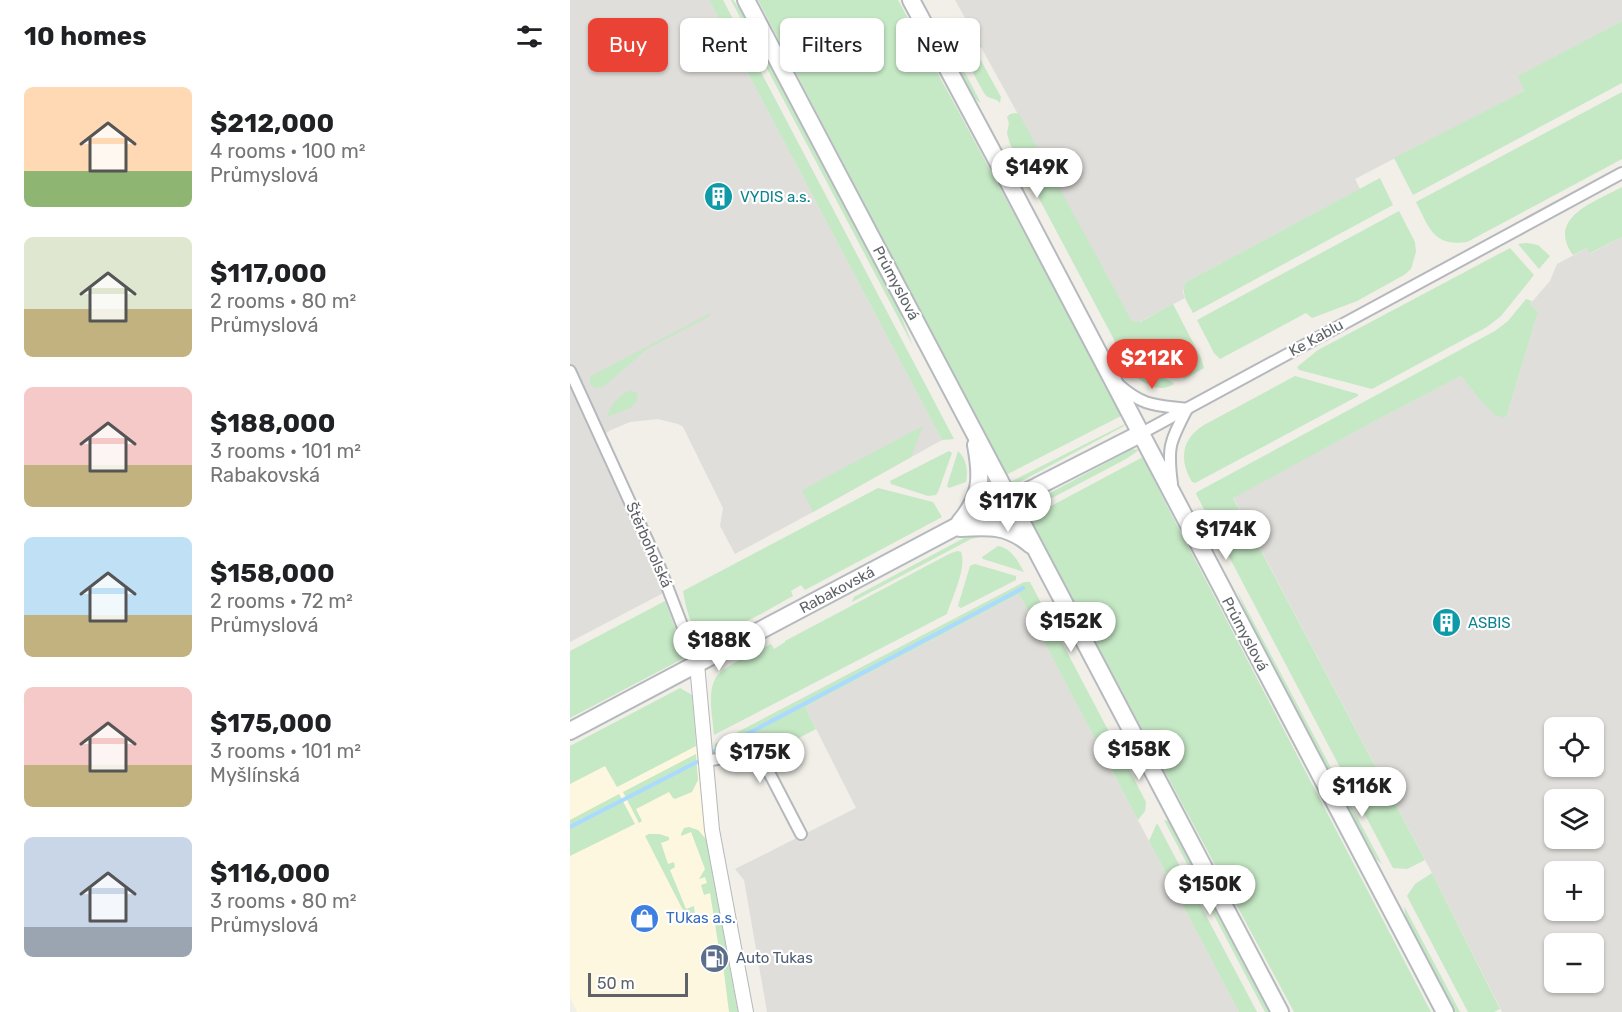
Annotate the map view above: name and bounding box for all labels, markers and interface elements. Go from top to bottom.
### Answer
chip: Buy [588,18,668,72]
chip: Rent [680,18,768,72]
chip: Filters [780,18,884,72]
chip: New [896,18,980,72]
icon: filters [513,20,546,53]
text: 10 homes [24,21,147,52]
text: $212,000 [210,108,334,139]
icon: home [72,111,144,183]
text: 4 rooms · 100 m² [210,139,366,163]
pin: $149K [995,148,1079,199]
text: $149K [1006,155,1068,179]
text: Průmyslová [210,163,319,187]
building icon: VYDIS a.s. [703,181,735,213]
place label: VYDIS a.s. [740,188,810,206]
street label: Průmyslová [869,243,923,323]
text: $117,000 [210,258,327,289]
icon: home [72,261,144,333]
text: 2 rooms · 80 m² [210,289,356,313]
text: Průmyslová [210,313,319,337]
street label: Ke Kablu [1286,316,1346,360]
pin: $212K [1110,339,1194,390]
text: $212K [1121,346,1183,370]
text: $188,000 [210,408,335,439]
icon: home [72,411,144,483]
text: 3 rooms · 101 m² [210,439,361,463]
text: Rabakovská [210,463,320,487]
pin: $117K [966,482,1050,533]
text: $117K [979,489,1037,513]
street label: Štěrboholská [622,499,676,591]
pin: $174K [1184,510,1268,561]
text: $174K [1195,517,1257,541]
text: $158,000 [210,558,335,589]
icon: home [72,561,144,633]
street label: Rabakovská [796,563,878,617]
text: 2 rooms · 72 m² [210,589,353,613]
street label: Průmyslová [1218,594,1272,674]
pin: $152K [1029,602,1113,653]
building icon: ASBIS [1431,607,1463,639]
text: $152K [1040,609,1102,633]
text: Průmyslová [210,613,319,637]
place label: ASBIS [1468,614,1511,632]
pin: $188K [677,621,761,672]
text: $188K [687,628,751,652]
text: $175,000 [210,708,332,739]
icon: home [72,711,144,783]
map controls [1544,717,1604,993]
button: locate [1544,717,1604,777]
pin: $158K [1097,730,1181,781]
pin: $175K [718,733,802,784]
text: $158K [1107,737,1171,761]
text: 3 rooms · 101 m² [210,739,361,763]
text: $175K [730,740,790,764]
text: Myšlínská [210,763,300,787]
pin: $116K [1320,767,1404,818]
text: $116K [1332,774,1392,798]
button: layers [1544,789,1604,849]
text: $116,000 [210,858,330,889]
icon: home [72,861,144,933]
button: + [1544,861,1604,921]
pin: $150K [1168,865,1252,916]
text: $150K [1178,872,1242,896]
text: 3 rooms · 80 m² [210,889,357,913]
shop icon: TUkas a.s. [629,902,661,934]
place label: TUkas a.s. [666,909,736,927]
text: Průmyslová [210,913,319,937]
button: − [1544,933,1604,993]
fuel station icon: Auto Tukas [699,942,731,974]
place label: Auto Tukas [736,949,813,967]
scale bar [588,970,688,998]
text: 50 m [597,974,635,993]

